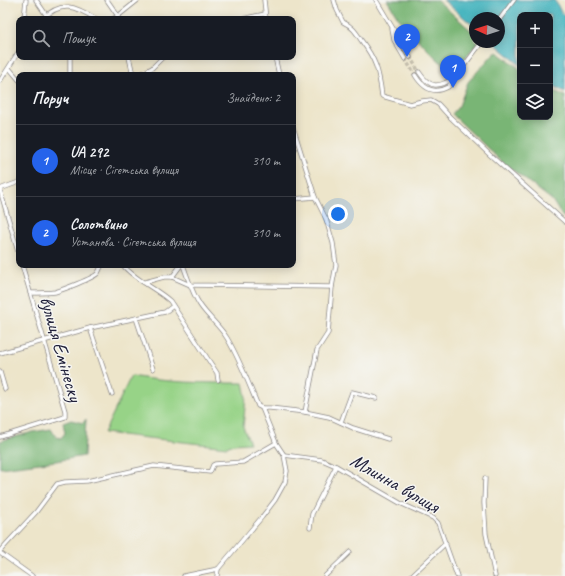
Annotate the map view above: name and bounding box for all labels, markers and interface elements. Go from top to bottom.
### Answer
north arrow [469,12,505,48]
map controls [517,12,553,120]
button: + [517,12,553,48]
search box [16,16,296,60]
pin: 2 [394,24,420,57]
icon: search [30,27,52,49]
text: Пошук [62,29,95,48]
button: − [517,48,553,84]
pin: 1 [440,55,466,88]
button: layers [517,84,553,120]
text: Поруч [32,88,68,109]
text: Знайдено: 2 [226,90,280,106]
text: UA 292 [70,143,109,162]
text: 1 [42,153,48,169]
text: 310 m [252,153,280,169]
text: Місце · Сігетська вулиця [70,162,178,178]
your location [328,204,348,224]
text: Солотвино [70,215,127,234]
text: 2 [42,225,48,241]
text: 310 m [252,225,280,241]
text: Установа · Сігетська вулиця [70,234,195,250]
street label: вулиця Емінеску [34,294,88,406]
street label: Млинна вулиця [346,448,445,519]

